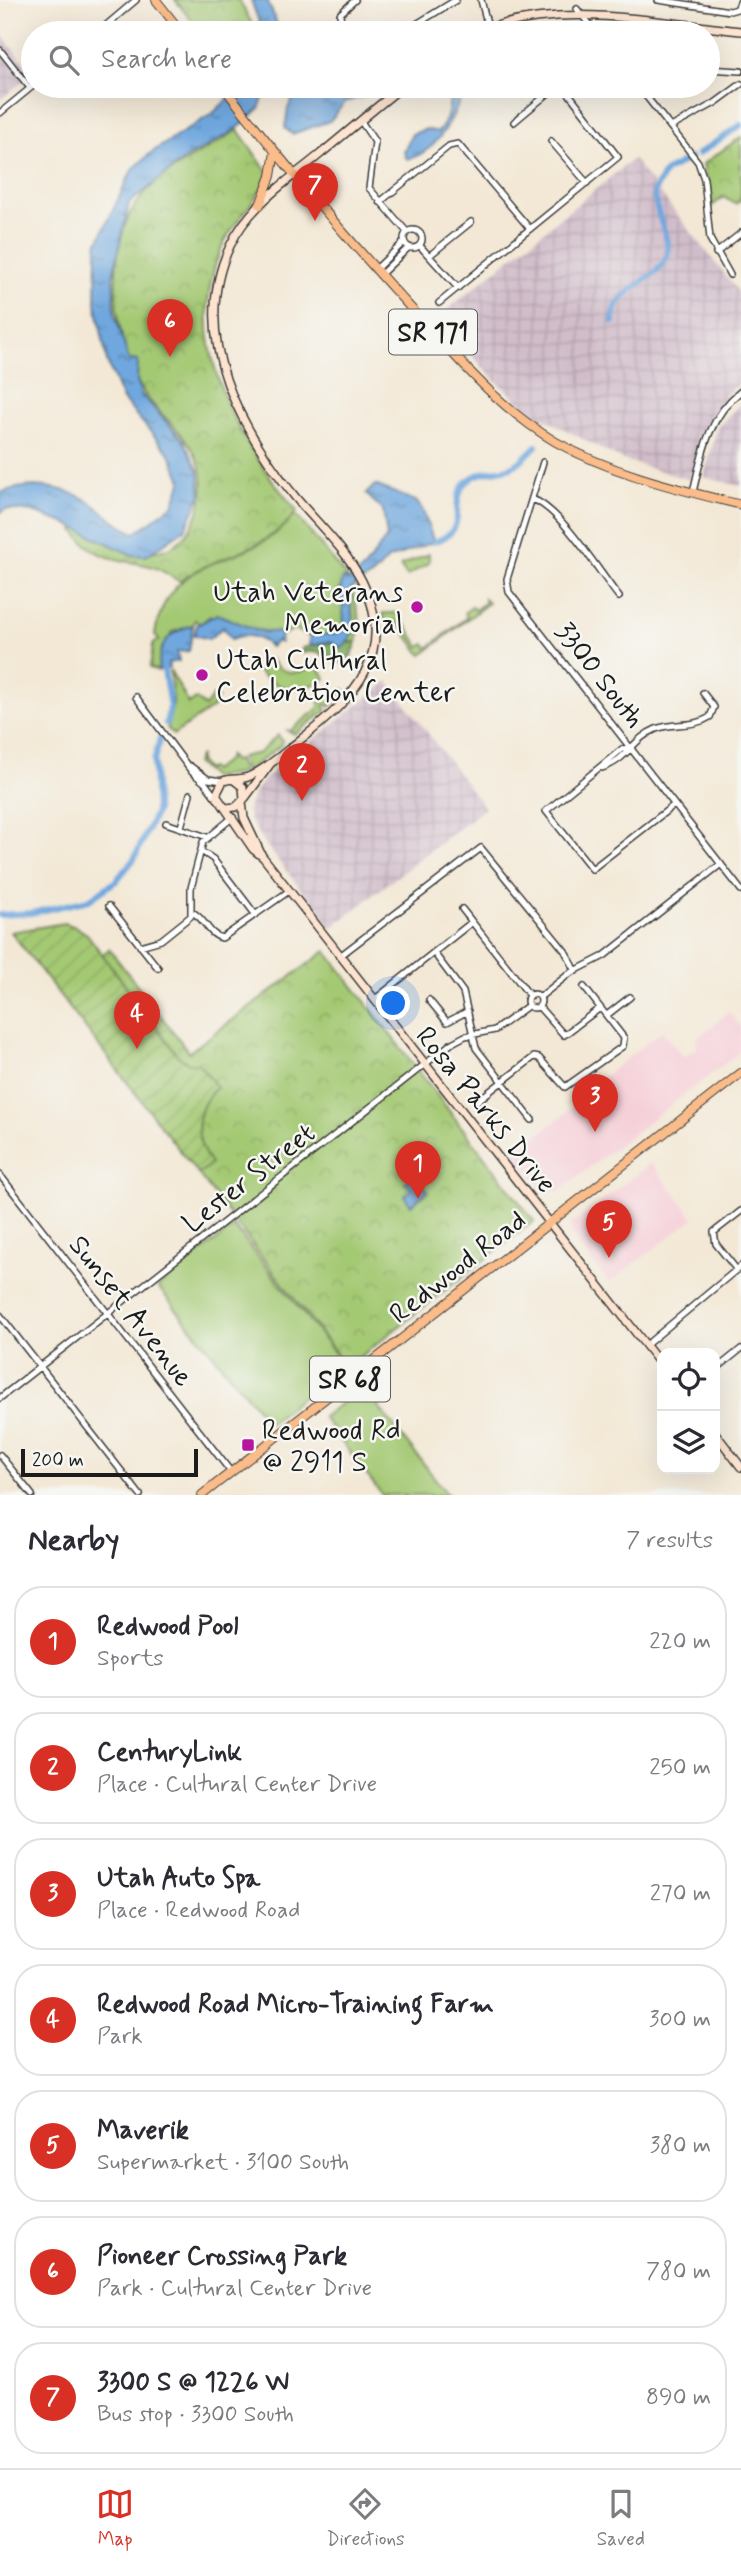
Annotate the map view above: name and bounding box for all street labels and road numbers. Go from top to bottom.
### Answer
road number: SR 171 [389,310,477,354]
street label: 3300 South [546,615,652,736]
street label: Rosa Parks Drive [406,1019,564,1202]
street label: Lester Street [176,1115,324,1242]
street label: Redwood Road [382,1203,535,1333]
street label: Sunset Avenue [59,1228,201,1395]
road number: SR 68 [310,1356,390,1402]

